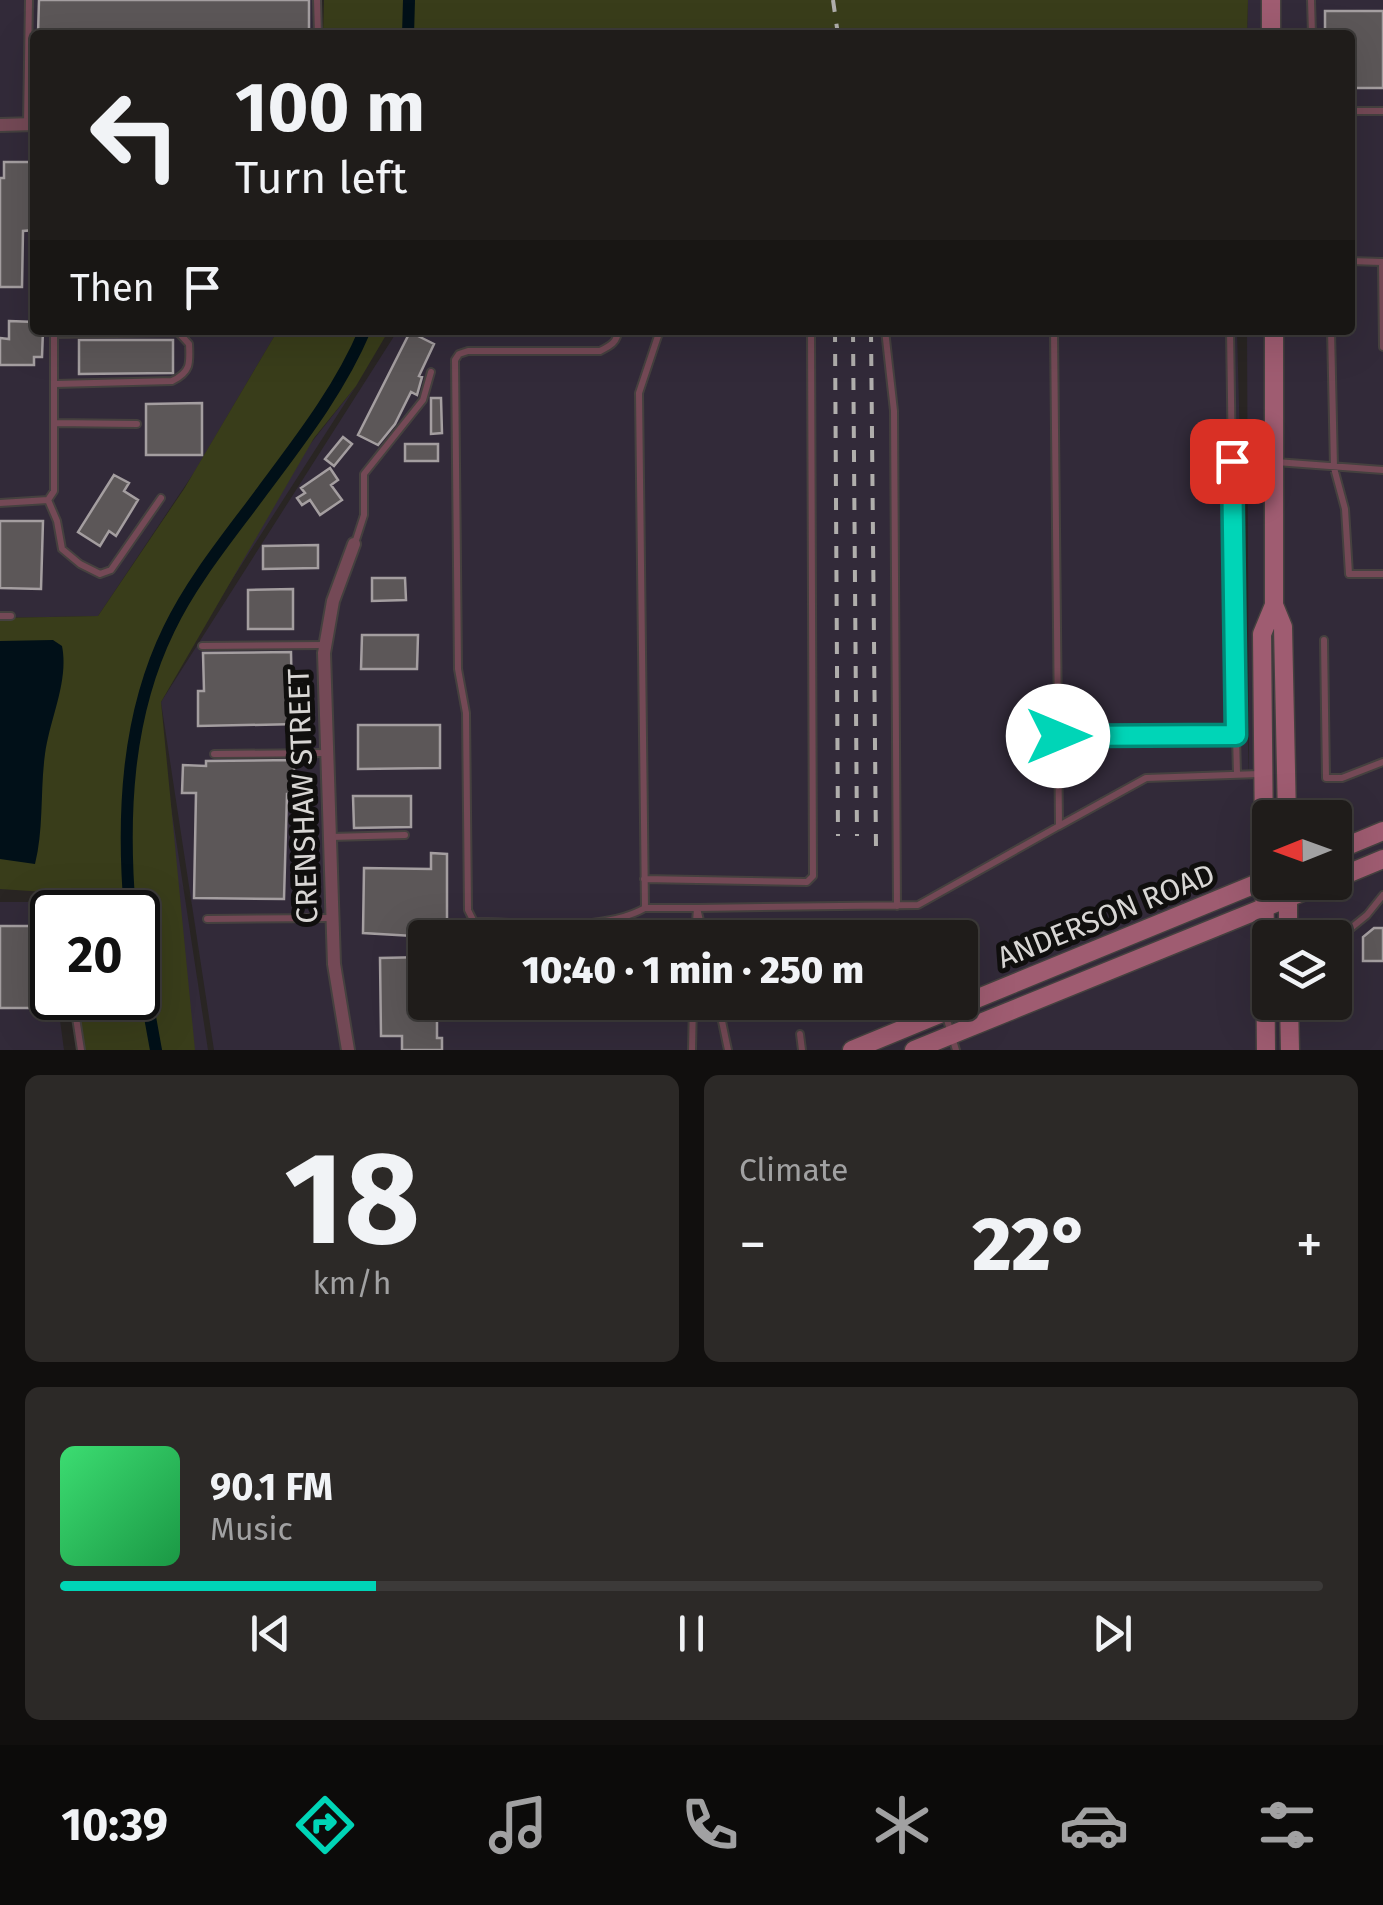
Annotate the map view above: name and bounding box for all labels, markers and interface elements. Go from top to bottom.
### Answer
text: 100 m [235,66,425,150]
icon: left [70,70,200,200]
text: Turn left [235,151,407,205]
icon: arrive [175,260,230,315]
text: Then [70,265,155,311]
pin [1190,419,1275,504]
icon: arrive [1205,434,1260,489]
street label: CRENSHAW STREET [281,667,325,924]
position arrow [1006,684,1110,788]
north arrow [1252,800,1352,900]
map controls [1252,800,1352,1020]
street label: ANDERSON ROAD [992,856,1220,976]
speed limit sign: 20 [30,890,160,1020]
button: layers [1252,920,1352,1020]
text: 10:40 · 1 min · 250 m [522,947,864,993]
text: 18 [284,1121,420,1277]
text: Climate [739,1151,848,1189]
text: 22° [972,1200,1090,1290]
text: − [739,1212,767,1278]
text: + [1296,1212,1323,1278]
text: km/h [312,1264,392,1302]
text: 90.1 FM [210,1464,333,1510]
text: Music [210,1510,293,1548]
icon: previous [243,1606,298,1661]
icon: pause [664,1606,719,1661]
icon: next [1085,1606,1140,1661]
icon: directions [290,1790,360,1860]
icon: music [483,1790,553,1860]
icon: phone [675,1790,745,1860]
icon: climate [867,1790,937,1860]
icon: car [1059,1790,1129,1860]
icon: filters [1252,1790,1322,1860]
text: 10:39 [61,1798,168,1852]

